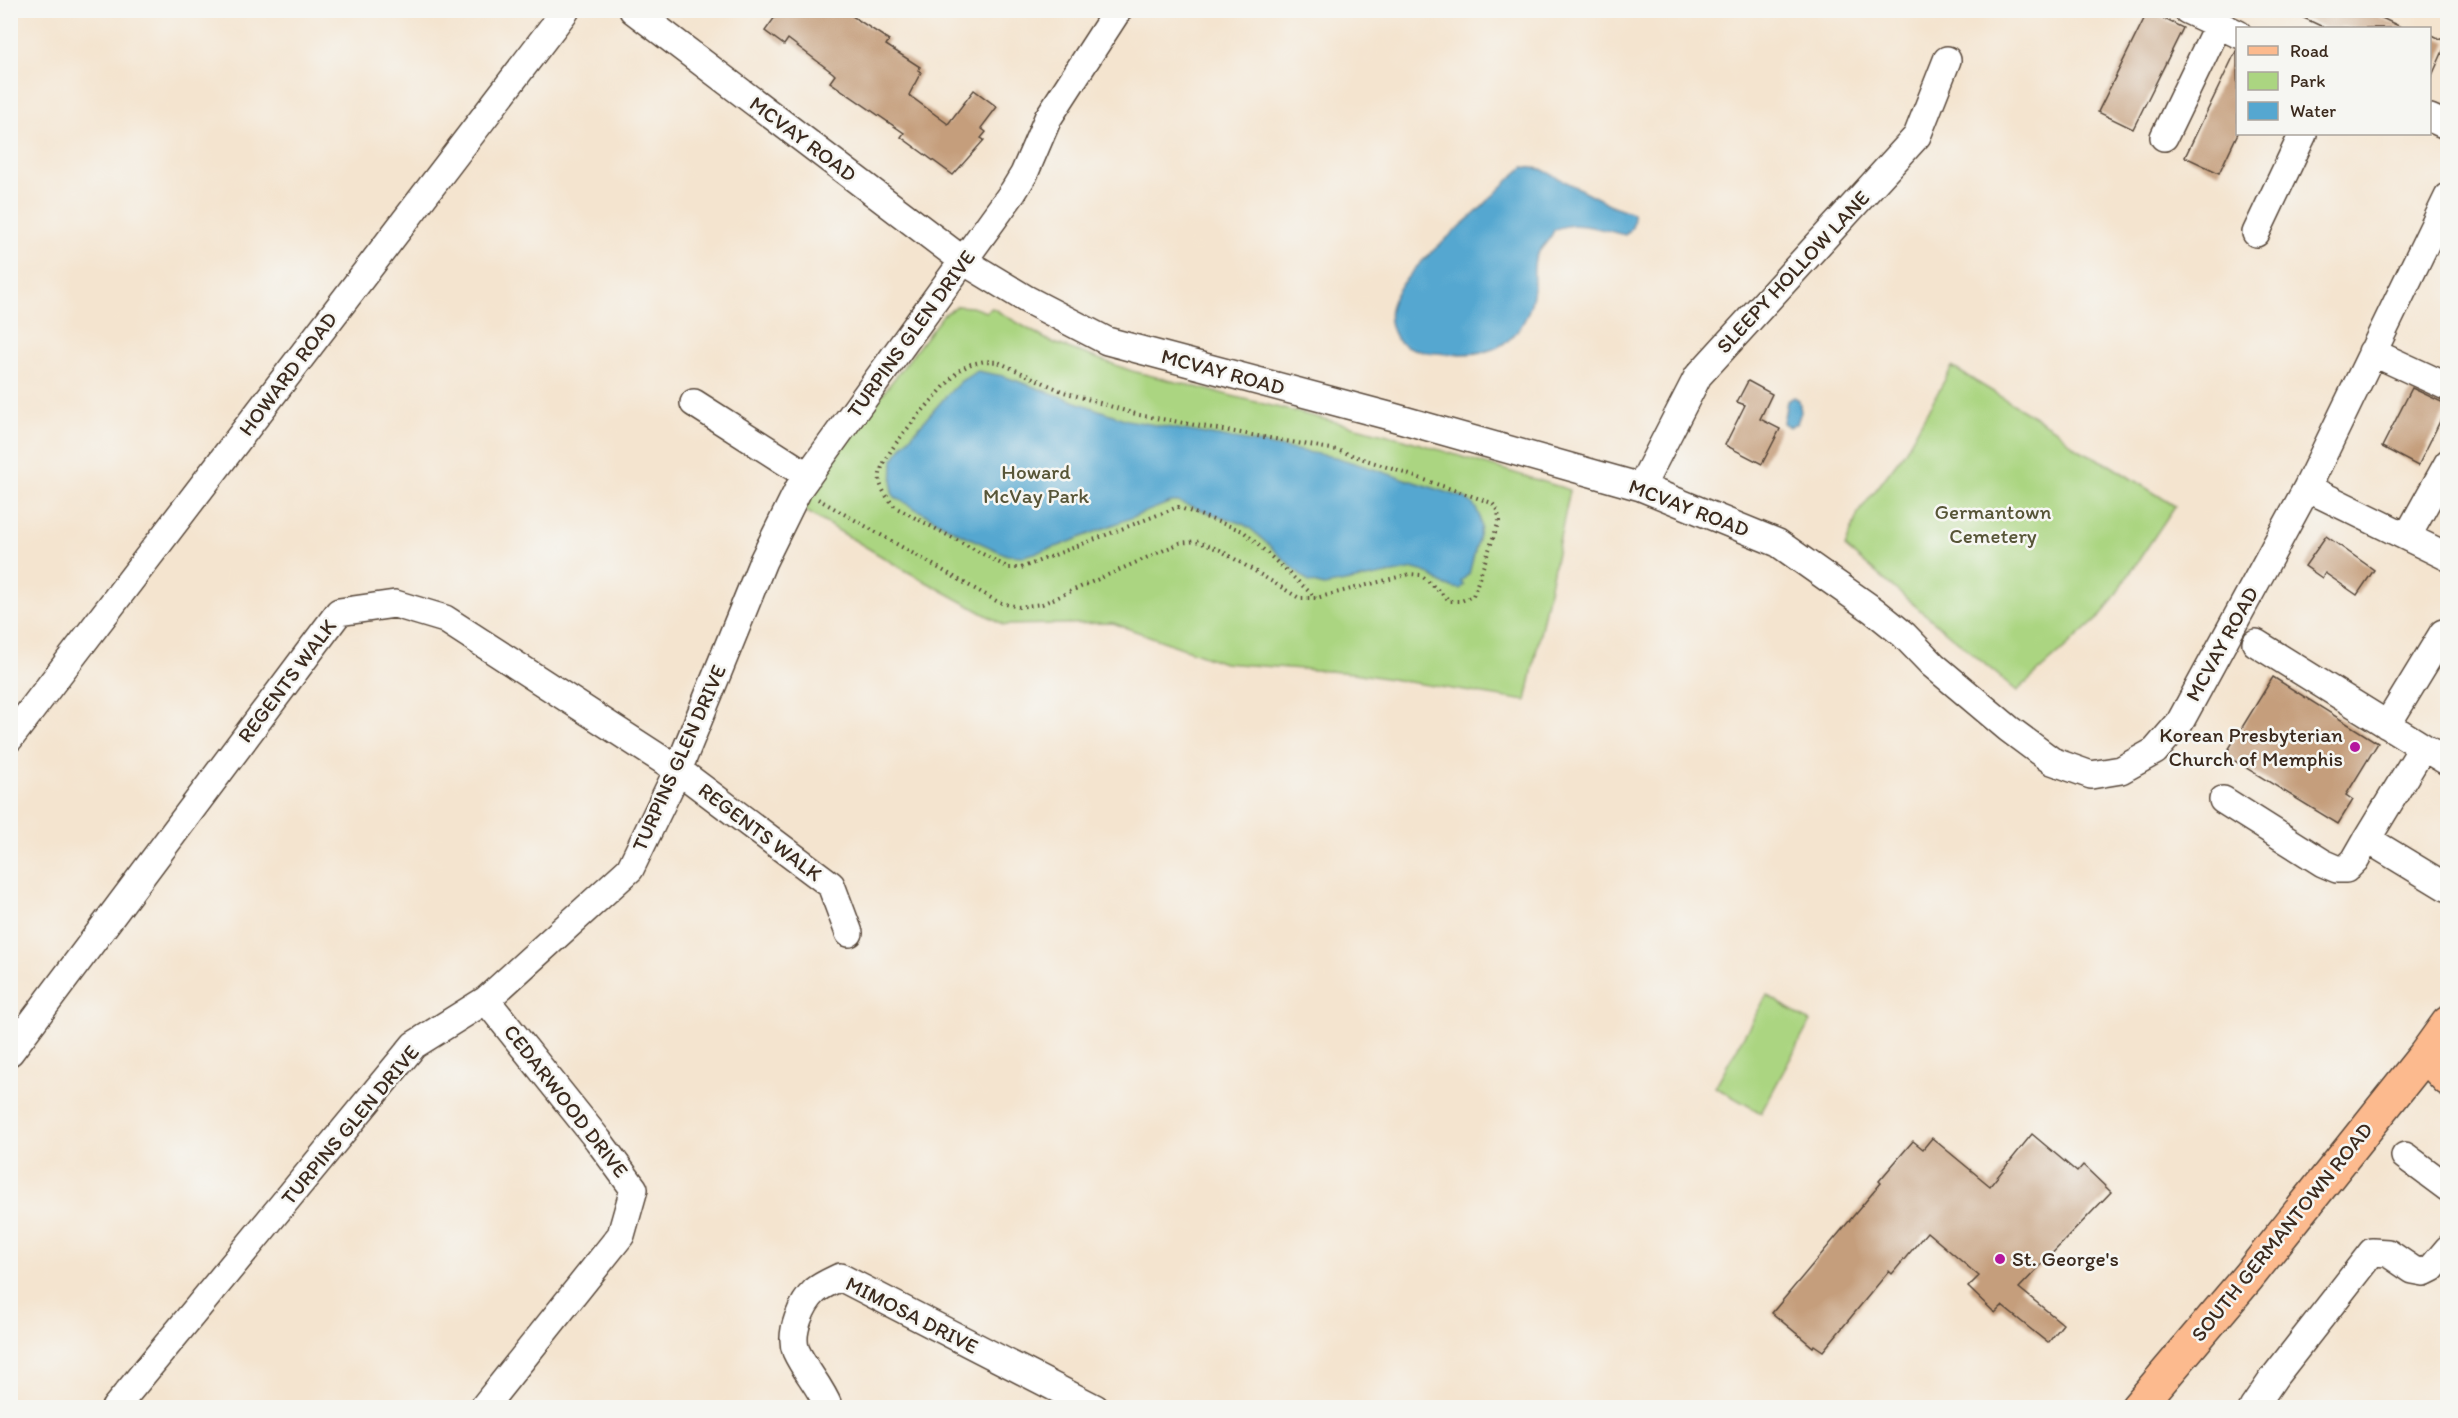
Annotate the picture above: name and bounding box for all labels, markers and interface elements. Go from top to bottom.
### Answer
legend [2236,27,2431,135]
text: Road [2290,40,2329,62]
text: Park [2290,70,2325,92]
street label: MCVAY ROAD [745,90,862,187]
text: Water [2290,100,2336,122]
street label: SLEEPY HOLLOW LANE [1711,185,1874,358]
street label: TURPINS GLEN DRIVE [841,245,980,422]
street label: HOWARD ROAD [233,307,342,440]
street label: MCVAY ROAD [1159,343,1288,400]
park label: Howard McVay Park [983,459,1089,508]
street label: MCVAY ROAD [1625,473,1753,542]
park label: Germantown Cemetery [1935,499,2051,548]
street label: MCVAY ROAD [2180,582,2263,705]
street label: REGENTS WALK [232,614,341,747]
street label: TURPINS GLEN DRIVE [626,661,731,855]
place label: Korean Presbyterian Church of Memphis [2159,722,2343,771]
marker: Korean Presbyterian Church of Memphis [2348,740,2362,754]
street label: REGENTS WALK [694,777,827,886]
street label: CEDARWOOD DRIVE [499,1019,634,1182]
street label: TURPINS GLEN DRIVE [275,1039,424,1210]
street label: SOUTH GERMANTOWN ROAD [2186,1117,2378,1346]
place label: St. George's [2012,1246,2119,1271]
marker: St. George's [1993,1252,2007,1266]
street label: MIMOSA DRIVE [842,1270,983,1359]

